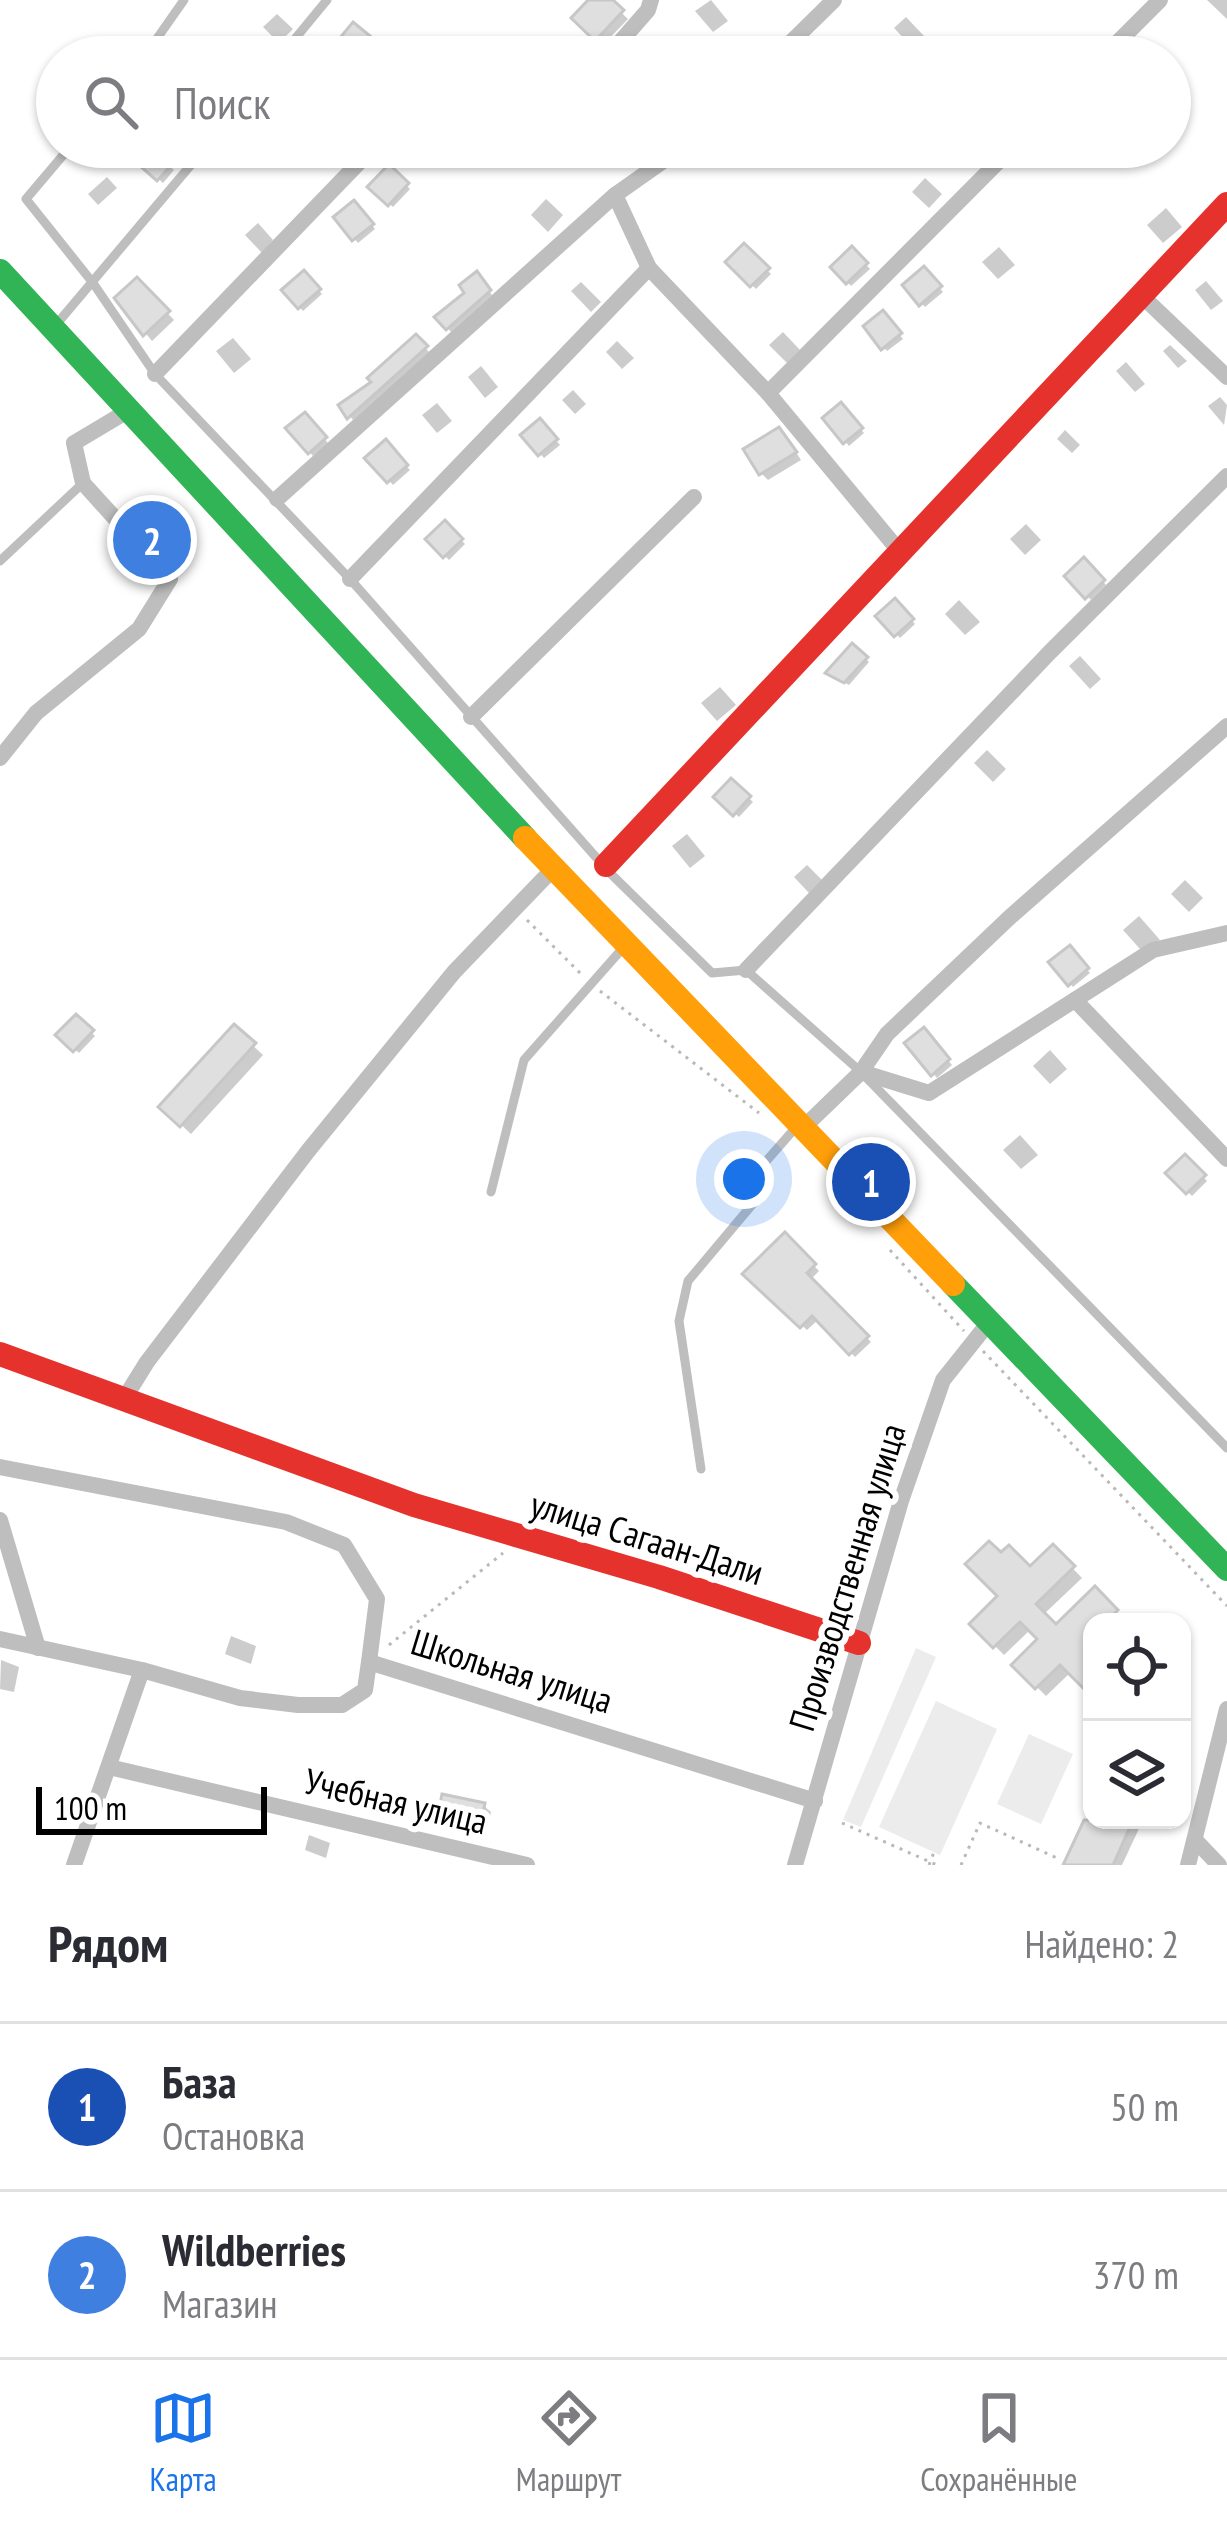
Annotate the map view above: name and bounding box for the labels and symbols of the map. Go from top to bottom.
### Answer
pin: 2 [113,495,191,585]
pin: 1 [832,1137,910,1227]
your location [714,1149,774,1209]
street label: Производственная улица [777,1418,916,1736]
street label: улица Сагаан-Дали [525,1480,769,1595]
street label: Школьная улица [406,1618,618,1723]
street label: Учебная улица [300,1757,492,1844]
scale bar [36,1781,267,1834]

